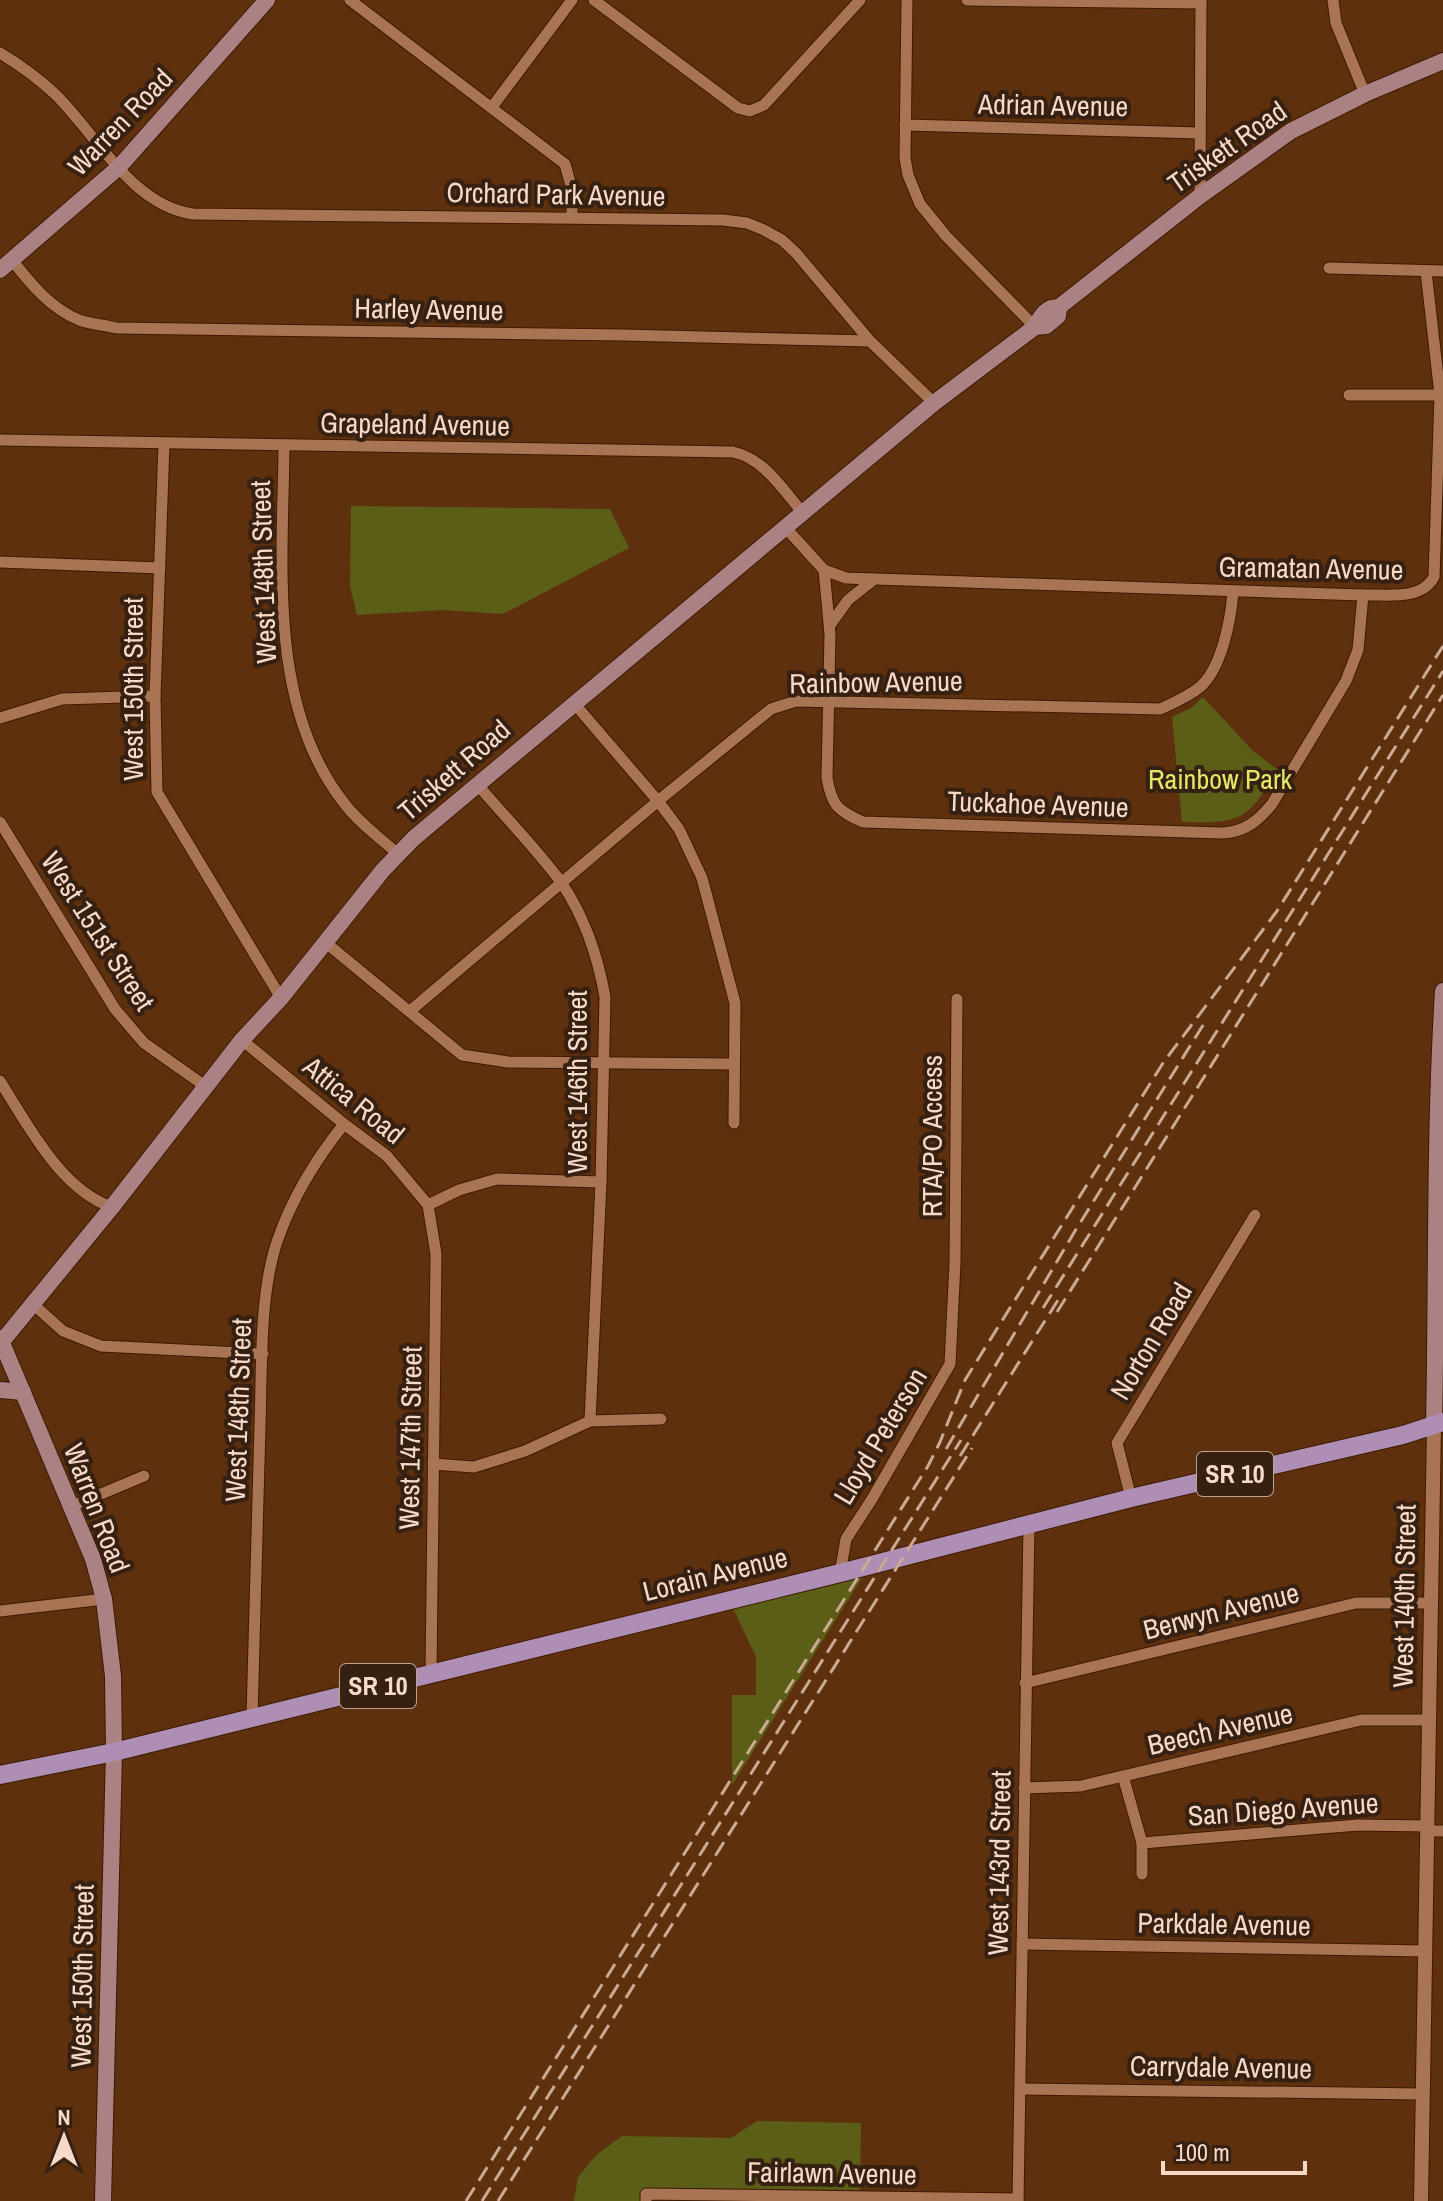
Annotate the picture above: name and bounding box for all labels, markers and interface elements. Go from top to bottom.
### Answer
street label: Warren Road [59,60,181,184]
street label: Adrian Avenue [977,85,1128,125]
street label: Triskett Road [1160,92,1294,202]
street label: Orchard Park Avenue [446,173,666,215]
street label: Harley Avenue [354,289,504,329]
street label: Grapeland Avenue [320,403,510,445]
street label: West 148th Street [241,480,285,664]
street label: Gramatan Avenue [1218,547,1404,589]
street label: West 150th Street [114,597,152,781]
street label: Rainbow Avenue [789,661,963,703]
street label: Triskett Road [390,711,518,829]
park label: Rainbow Park [1148,760,1293,798]
street label: Tuckahoe Avenue [947,782,1129,826]
street label: West 151st Street [32,844,164,1018]
street label: West 146th Street [558,990,596,1174]
street label: Attica Road [295,1047,413,1153]
street label: RTA/PO Access [913,1055,951,1217]
street label: Norton Road [1101,1275,1201,1407]
street label: West 148th Street [216,1318,260,1502]
street label: West 147th Street [389,1346,431,1530]
street label: Lloyd Peterson [824,1361,936,1511]
street label: Warren Road [55,1438,139,1578]
road number: SR 10 [1197,1452,1273,1496]
street label: West 140th Street [1383,1504,1425,1688]
street label: Lorain Avenue [639,1538,791,1610]
street label: Berwyn Avenue [1139,1573,1303,1649]
road number: SR 10 [340,1664,416,1708]
street label: Beech Avenue [1144,1694,1296,1764]
street label: West 143rd Street [978,1770,1020,1956]
street label: San Diego Avenue [1186,1783,1380,1835]
street label: West 150th Street [61,1884,103,2068]
street label: Parkdale Avenue [1137,1903,1311,1945]
street label: Carrydale Avenue [1130,2046,1312,2088]
north arrow [24,2097,104,2177]
text: N [57,2102,71,2132]
scale bar [1163,2125,1305,2175]
text: 100 m [1175,2136,1230,2168]
street label: Fairlawn Avenue [747,2153,917,2193]

